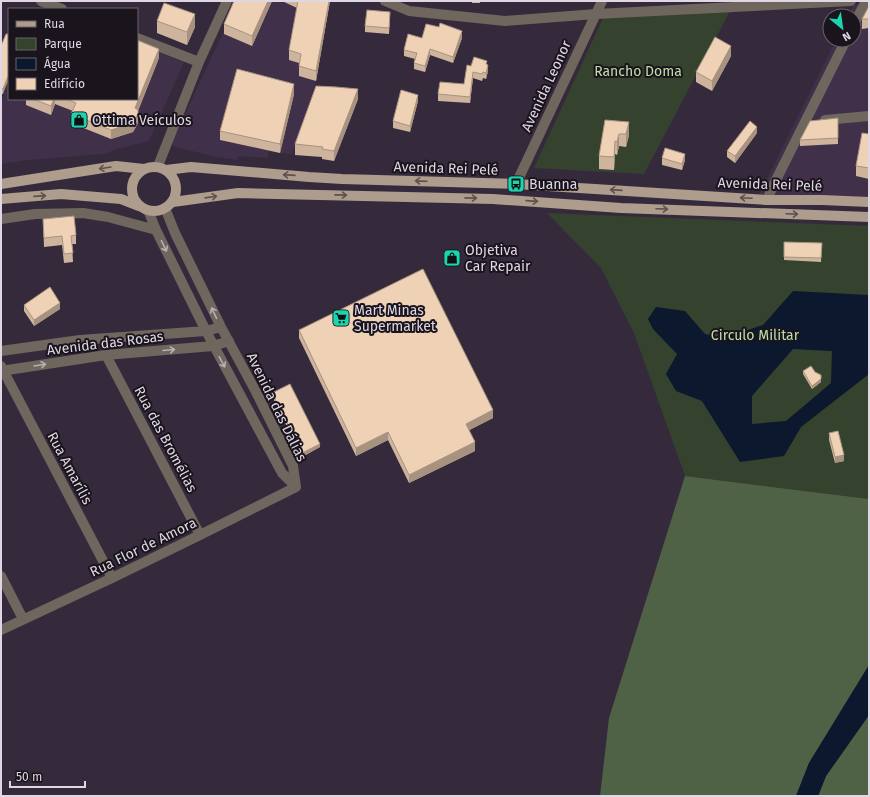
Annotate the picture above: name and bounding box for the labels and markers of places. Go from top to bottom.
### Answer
shop icon: Ottima Veículos [69,110,89,130]
place label: Ottima Veículos [92,112,192,129]
bus stop icon: Buanna [506,174,526,194]
place label: Buanna [529,176,577,193]
place label: Objetiva Car Repair [465,242,531,275]
shop icon: Objetiva Car Repair [442,248,462,268]
place label: Mart Minas Supermarket [354,302,437,335]
supermarket icon: Mart Minas Supermarket [331,308,351,328]

